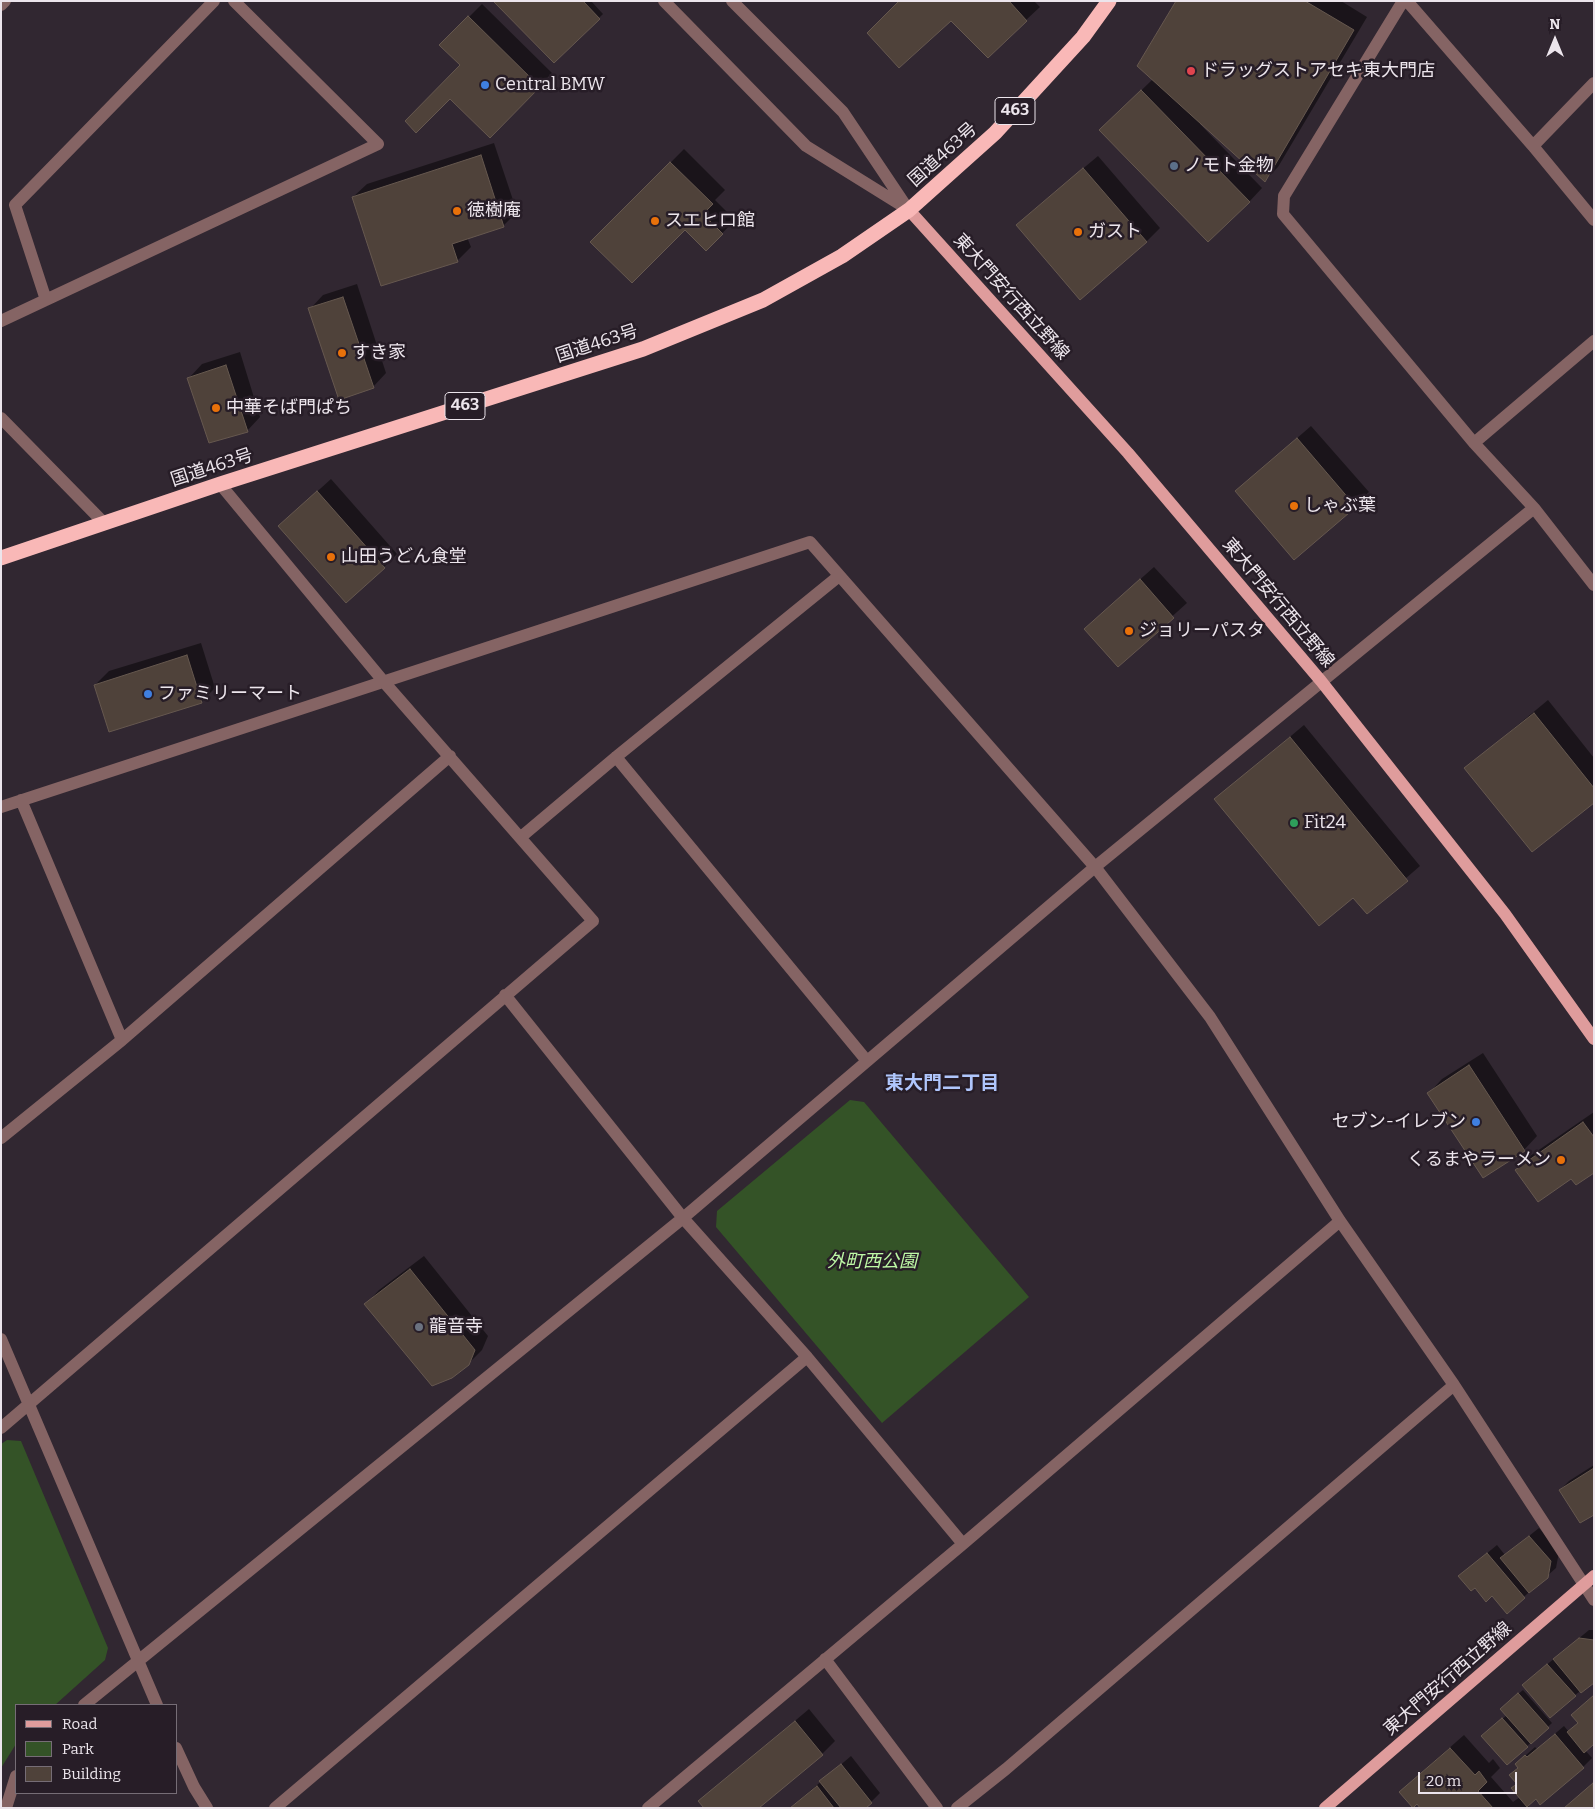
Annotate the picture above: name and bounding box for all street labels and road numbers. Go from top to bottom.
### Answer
road number: 463 [995,98,1035,124]
street label: 国道463号 [904,119,982,191]
street label: 東大門安行西立野線 [949,230,1073,364]
street label: 国道463号 [553,321,641,367]
road number: 463 [445,392,485,420]
street label: 国道463号 [168,445,256,491]
street label: 東大門安行西立野線 [1218,534,1338,672]
street label: 東大門安行西立野線 [1380,1618,1516,1740]

